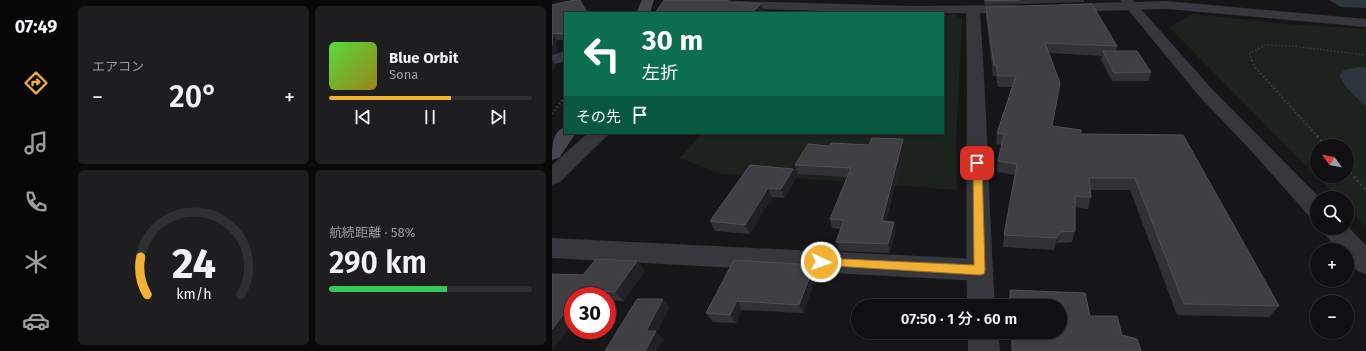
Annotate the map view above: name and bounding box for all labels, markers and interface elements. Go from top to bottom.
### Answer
text: 07:49 [15,16,57,38]
text: 30 m [642,24,703,57]
icon: left [576,28,628,80]
text: Blue Orbit [389,49,458,67]
text: エアコン [92,59,144,74]
text: 左折 [642,62,678,84]
text: Sona [389,67,418,82]
icon: directions [22,69,50,97]
text: 20° [169,79,218,115]
text: − [92,84,103,111]
text: + [284,84,295,111]
icon: arrive [629,104,651,126]
icon: previous [352,106,374,128]
icon: pause [419,106,441,128]
icon: next [487,106,509,128]
text: その先 [576,108,621,126]
icon: music [22,129,50,157]
north arrow [1310,139,1354,183]
map controls [1310,139,1354,339]
pin [960,146,994,180]
icon: arrive [966,152,988,174]
icon: phone [22,188,50,216]
button: search [1310,191,1354,235]
text: 航続距離 · 58% [329,225,415,240]
text: 24 [172,239,215,289]
position arrow [800,241,842,283]
button: + [1310,243,1354,287]
text: 290 km [329,245,427,281]
icon: climate [22,248,50,276]
text: km/h [176,286,211,303]
speed limit sign: 30 [564,287,616,339]
button: − [1310,295,1354,339]
icon: car [22,307,50,335]
text: 07:50 · 1 分 · 60 m [901,310,1017,328]

